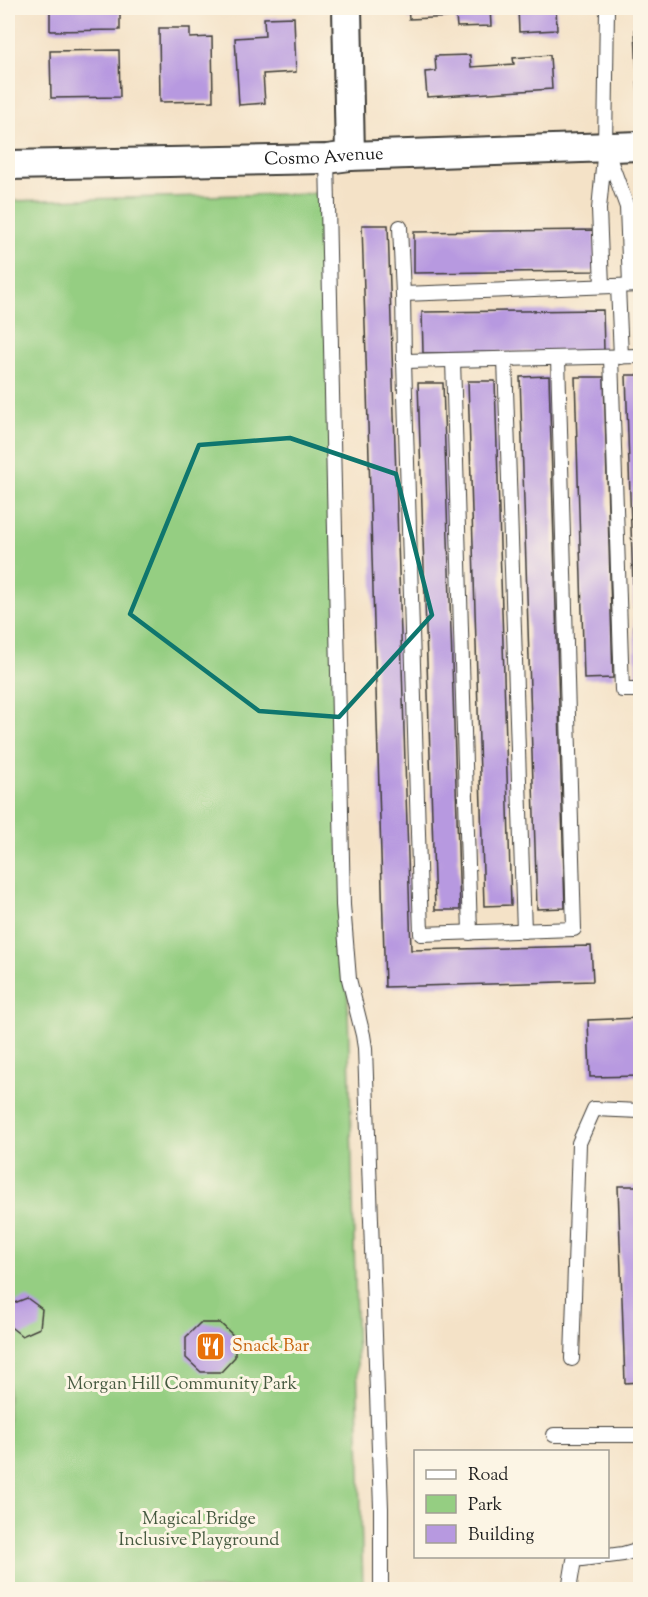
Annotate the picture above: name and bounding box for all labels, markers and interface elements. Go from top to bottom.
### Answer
street label: Cosmo Avenue [264,142,384,173]
restaurant icon: Snack Bar [195,1331,227,1363]
place label: Snack Bar [232,1334,309,1360]
park label: Morgan Hill Community Park [67,1372,297,1398]
legend [414,1450,609,1558]
text: Road [468,1463,508,1489]
text: Park [468,1493,503,1519]
park label: Magical Bridge Inclusive Playground [118,1507,280,1554]
text: Building [468,1523,534,1549]

